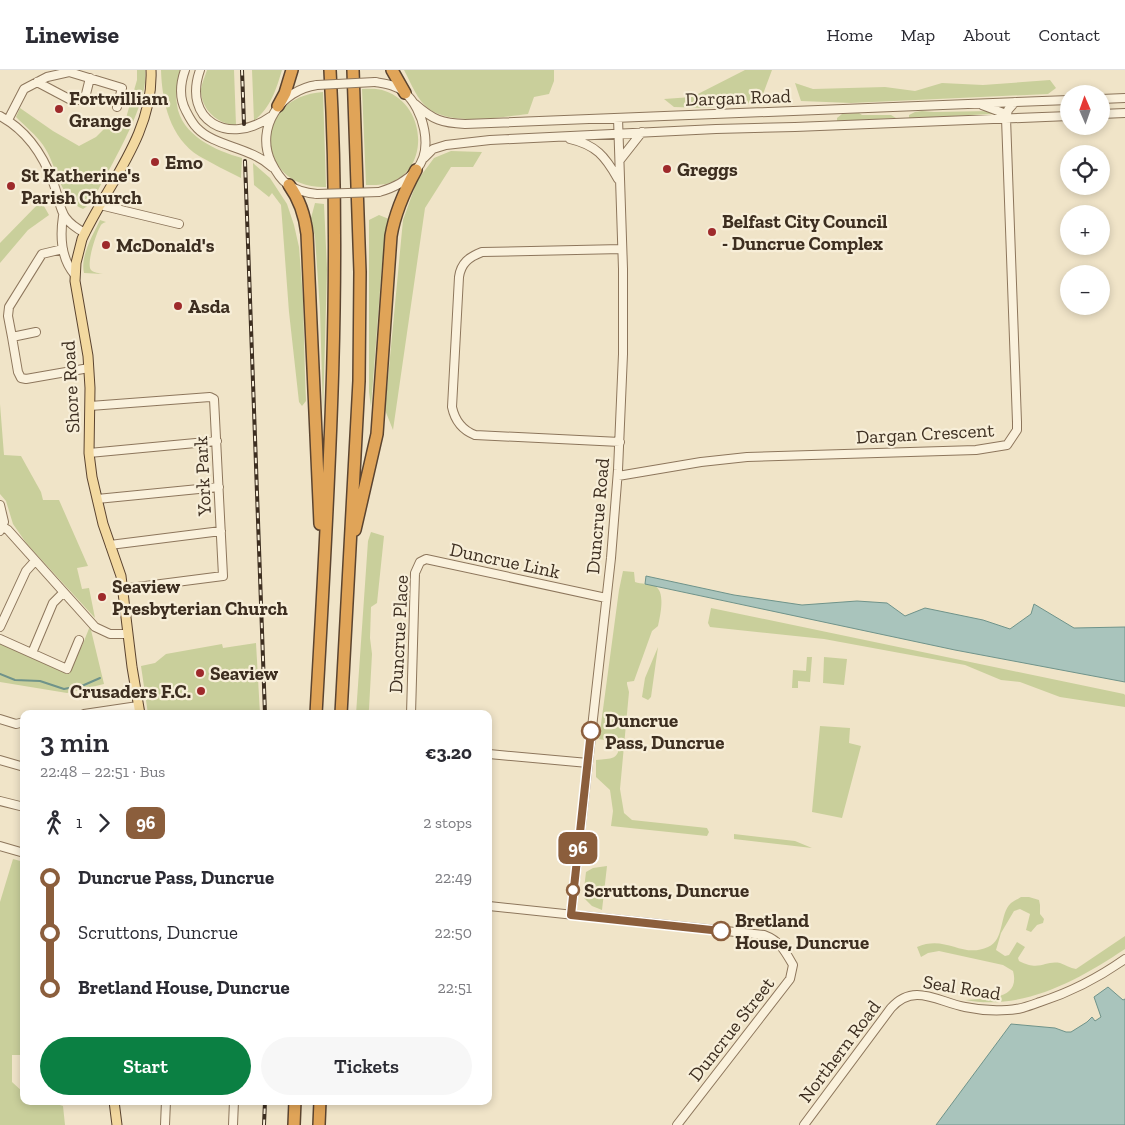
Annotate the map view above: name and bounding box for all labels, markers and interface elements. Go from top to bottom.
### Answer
text: Linewise [25,20,119,49]
text: Home [826,24,873,46]
text: Map [901,24,935,46]
text: About [963,24,1010,46]
text: Contact [1038,24,1100,46]
street label: Dargan Road [685,84,792,111]
north arrow [1060,85,1110,135]
map controls [1060,85,1110,315]
place label: Fortwilliam Grange [69,87,168,132]
marker: Fortwilliam Grange [53,103,65,115]
button: locate [1060,145,1110,195]
place label: Emo [165,151,203,174]
marker: Emo [149,156,161,168]
place label: Greggs [677,158,738,181]
marker: Greggs [661,163,673,175]
place label: St Katherine's Parish Church [21,164,142,209]
marker: St Katherine's Parish Church [5,180,17,192]
button: + [1060,205,1110,255]
place label: Belfast City Council - Duncrue Complex [722,210,888,255]
marker: Belfast City Council - Duncrue Complex [706,226,718,238]
place label: McDonald's [116,234,215,257]
marker: McDonald's [100,239,112,251]
button: − [1060,265,1110,315]
place label: Asda [188,295,231,318]
marker: Asda [172,300,184,312]
street label: Shore Road [57,340,84,434]
street label: Dargan Crescent [855,418,995,449]
street label: York Park [189,435,216,517]
street label: Duncrue Road [581,456,614,575]
street label: Duncrue Link [448,538,562,583]
street label: Duncrue Place [384,574,413,694]
place label: Seaview Presbyterian Church [112,575,288,620]
marker: Seaview Presbyterian Church [96,591,108,603]
place label: Seaview [210,662,279,685]
marker: Seaview [194,667,206,679]
place label: Crusaders F.C. [70,680,191,703]
marker: Crusaders F.C. [195,685,207,697]
place label: Duncrue Pass, Duncrue [605,709,724,754]
marker: Duncrue Pass, Duncrue [581,721,601,741]
text: 3 min [40,726,109,759]
text: €3.20 [425,741,472,764]
text: 22:48 – 22:51 · Bus [40,762,165,781]
icon: walk [40,809,68,837]
icon: forward [90,809,118,837]
text: 96 [136,812,155,834]
text: 1 [76,813,82,832]
text: 2 stops [423,813,472,832]
line badge: 96 [556,832,600,864]
text: 96 [568,837,588,859]
text: Duncrue Pass, Duncrue [78,866,274,889]
text: 22:49 [435,868,472,887]
place label: Scruttons, Duncrue [584,879,749,902]
marker: Scruttons, Duncrue [566,883,580,897]
place label: Bretland House, Duncrue [735,909,869,954]
text: Scruttons, Duncrue [78,921,238,944]
marker: Bretland House, Duncrue [711,921,731,941]
text: 22:50 [435,923,472,942]
street label: Seal Road [921,970,1003,1005]
street label: Duncrue Street [684,973,779,1086]
text: Bretland House, Duncrue [78,976,290,999]
text: 22:51 [438,978,472,997]
street label: Northern Road [794,995,886,1107]
button: Start [40,1037,251,1095]
button: Tickets [261,1037,472,1095]

